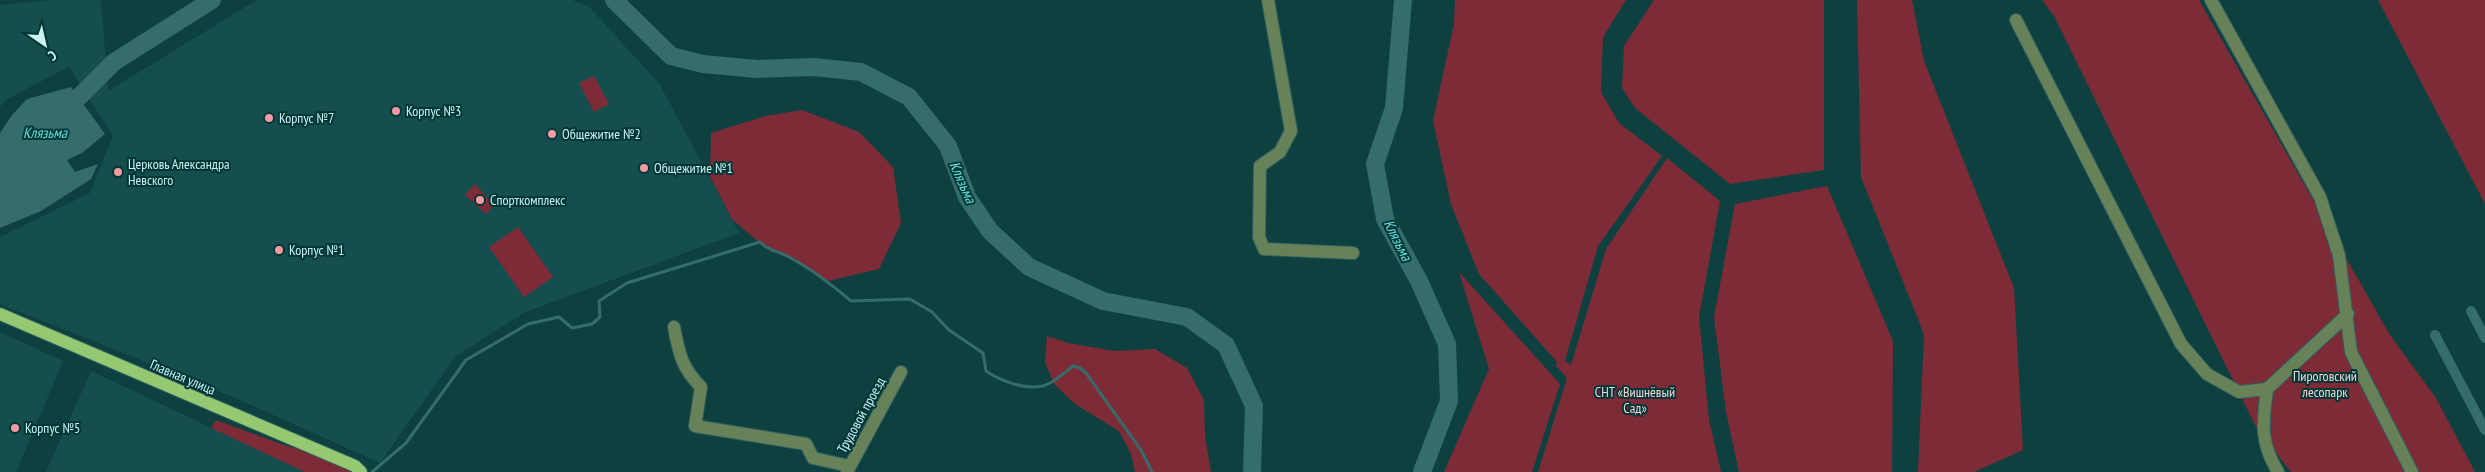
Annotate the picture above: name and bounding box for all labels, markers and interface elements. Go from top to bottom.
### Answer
north arrow [20,20,70,70]
text: С [44,47,60,65]
place label: Корпус №3 [406,102,461,120]
marker: Корпус №3 [390,105,402,117]
place label: Корпус №7 [279,109,334,127]
marker: Корпус №7 [263,112,275,124]
water label: Клязьма [23,123,68,142]
place label: Общежитие №2 [562,125,641,143]
marker: Общежитие №2 [546,128,558,140]
place label: Церковь Александра Невского [128,155,230,189]
water label: Клязьма [945,158,981,207]
place label: Общежитие №1 [654,159,733,177]
marker: Общежитие №1 [638,162,650,174]
marker: Церковь Александра Невского [112,166,124,178]
place label: Спорткомплекс [490,191,565,209]
marker: Спорткомплекс [474,194,486,206]
water label: Клязьма [1380,216,1417,265]
place label: Корпус №1 [289,241,344,259]
marker: Корпус №1 [273,244,285,256]
street label: Главная улица [148,355,218,399]
park label: Пироговский лесопарк [2293,367,2357,401]
street label: Трудовой проезд [833,374,889,456]
park label: СНТ «Вишнёвый Сад» [1595,383,1675,417]
place label: Корпус №5 [25,419,80,437]
marker: Корпус №5 [9,422,21,434]

